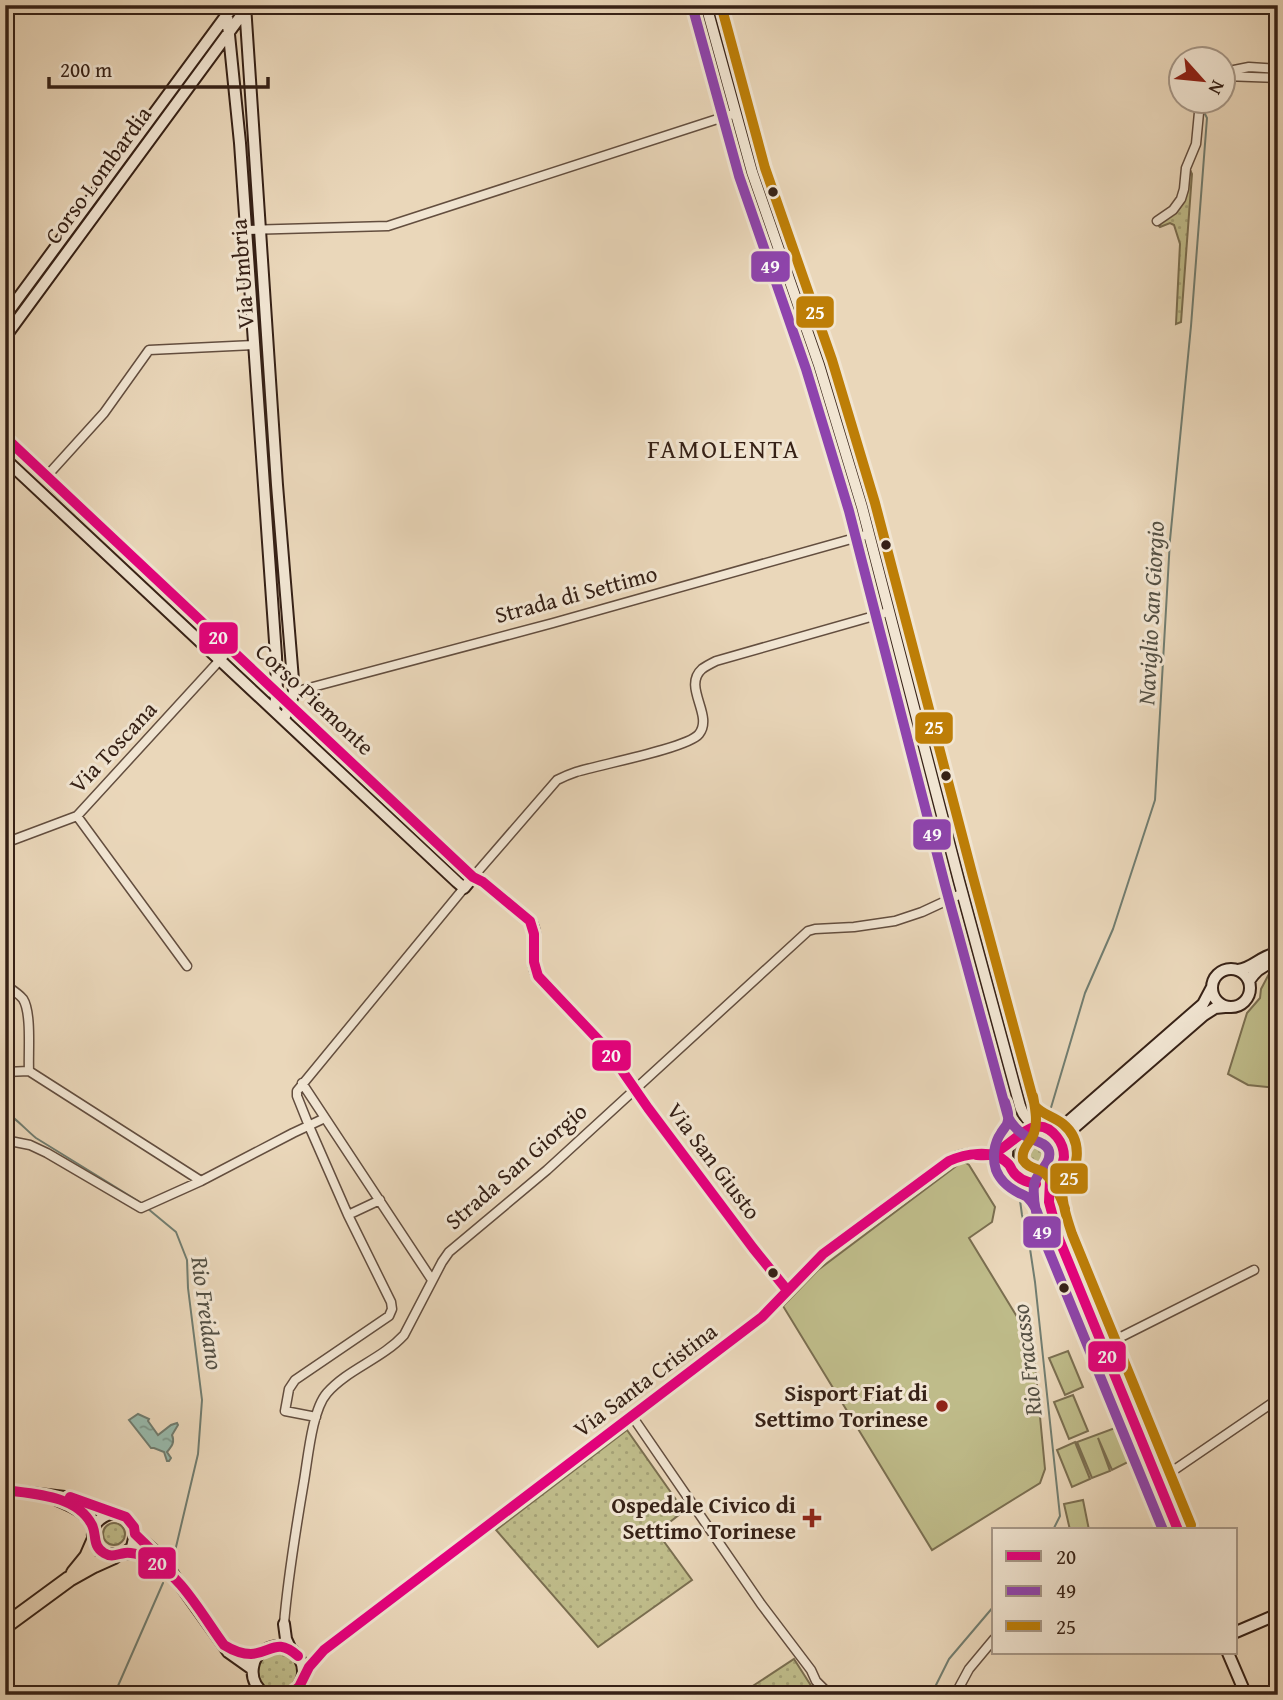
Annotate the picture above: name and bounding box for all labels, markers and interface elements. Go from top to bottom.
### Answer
scale bar [49,46,268,90]
north arrow [1168,46,1238,116]
text: 200 m [60,54,112,85]
text: N [1202,76,1233,100]
street label: Corso Lombardia [36,99,159,250]
unlabelled marker [766,185,780,199]
street label: Via Umbria [221,218,262,330]
line badge: 49 [750,250,791,283]
text: 49 [760,252,780,280]
line badge: 25 [795,295,835,329]
text: 25 [805,298,825,326]
district label: FAMOLENTA [647,429,801,468]
water label: Naviglio San Giorgio [1128,520,1173,707]
unlabelled marker [879,538,893,552]
street label: Strada di Settimo [491,556,661,631]
line badge: 20 [198,621,239,655]
text: 20 [208,623,228,651]
street label: Corso Piemonte [249,635,382,762]
street label: Via Toscana [61,693,164,800]
line badge: 25 [914,711,954,745]
text: 25 [924,713,944,741]
unlabelled marker [939,769,953,783]
line badge: 49 [912,818,952,851]
text: 49 [922,820,942,848]
line badge: 20 [591,1039,632,1072]
text: 20 [601,1041,621,1069]
street label: Strada San Giorgio [437,1095,594,1237]
street label: Via San Giusto [659,1095,769,1226]
line badge: 25 [1049,1162,1089,1195]
text: 25 [1059,1164,1079,1192]
line badge: 49 [1022,1215,1062,1249]
text: 49 [1032,1218,1052,1246]
water label: Rio Freidano [182,1253,233,1372]
unlabelled marker [766,1266,780,1280]
unlabelled marker [1057,1281,1071,1295]
water label: Rio Fracasso [1002,1302,1051,1419]
street label: Via Santa Cristina [566,1314,724,1445]
line badge: 20 [1087,1340,1127,1373]
text: 20 [1097,1342,1117,1370]
place label: Sisport Fiat di Settimo Torinese [754,1376,928,1435]
marker: Sisport Fiat di Settimo Torinese [934,1398,950,1414]
place label: Ospedale Civico di Settimo Torinese [611,1488,796,1547]
marker: Ospedale Civico di Settimo Torinese [802,1508,822,1528]
legend [992,1528,1238,1654]
text: 20 [1056,1541,1076,1572]
line badge: 20 [137,1546,177,1580]
text: 20 [147,1549,167,1577]
text: 49 [1056,1575,1076,1606]
text: 25 [1056,1611,1076,1642]

